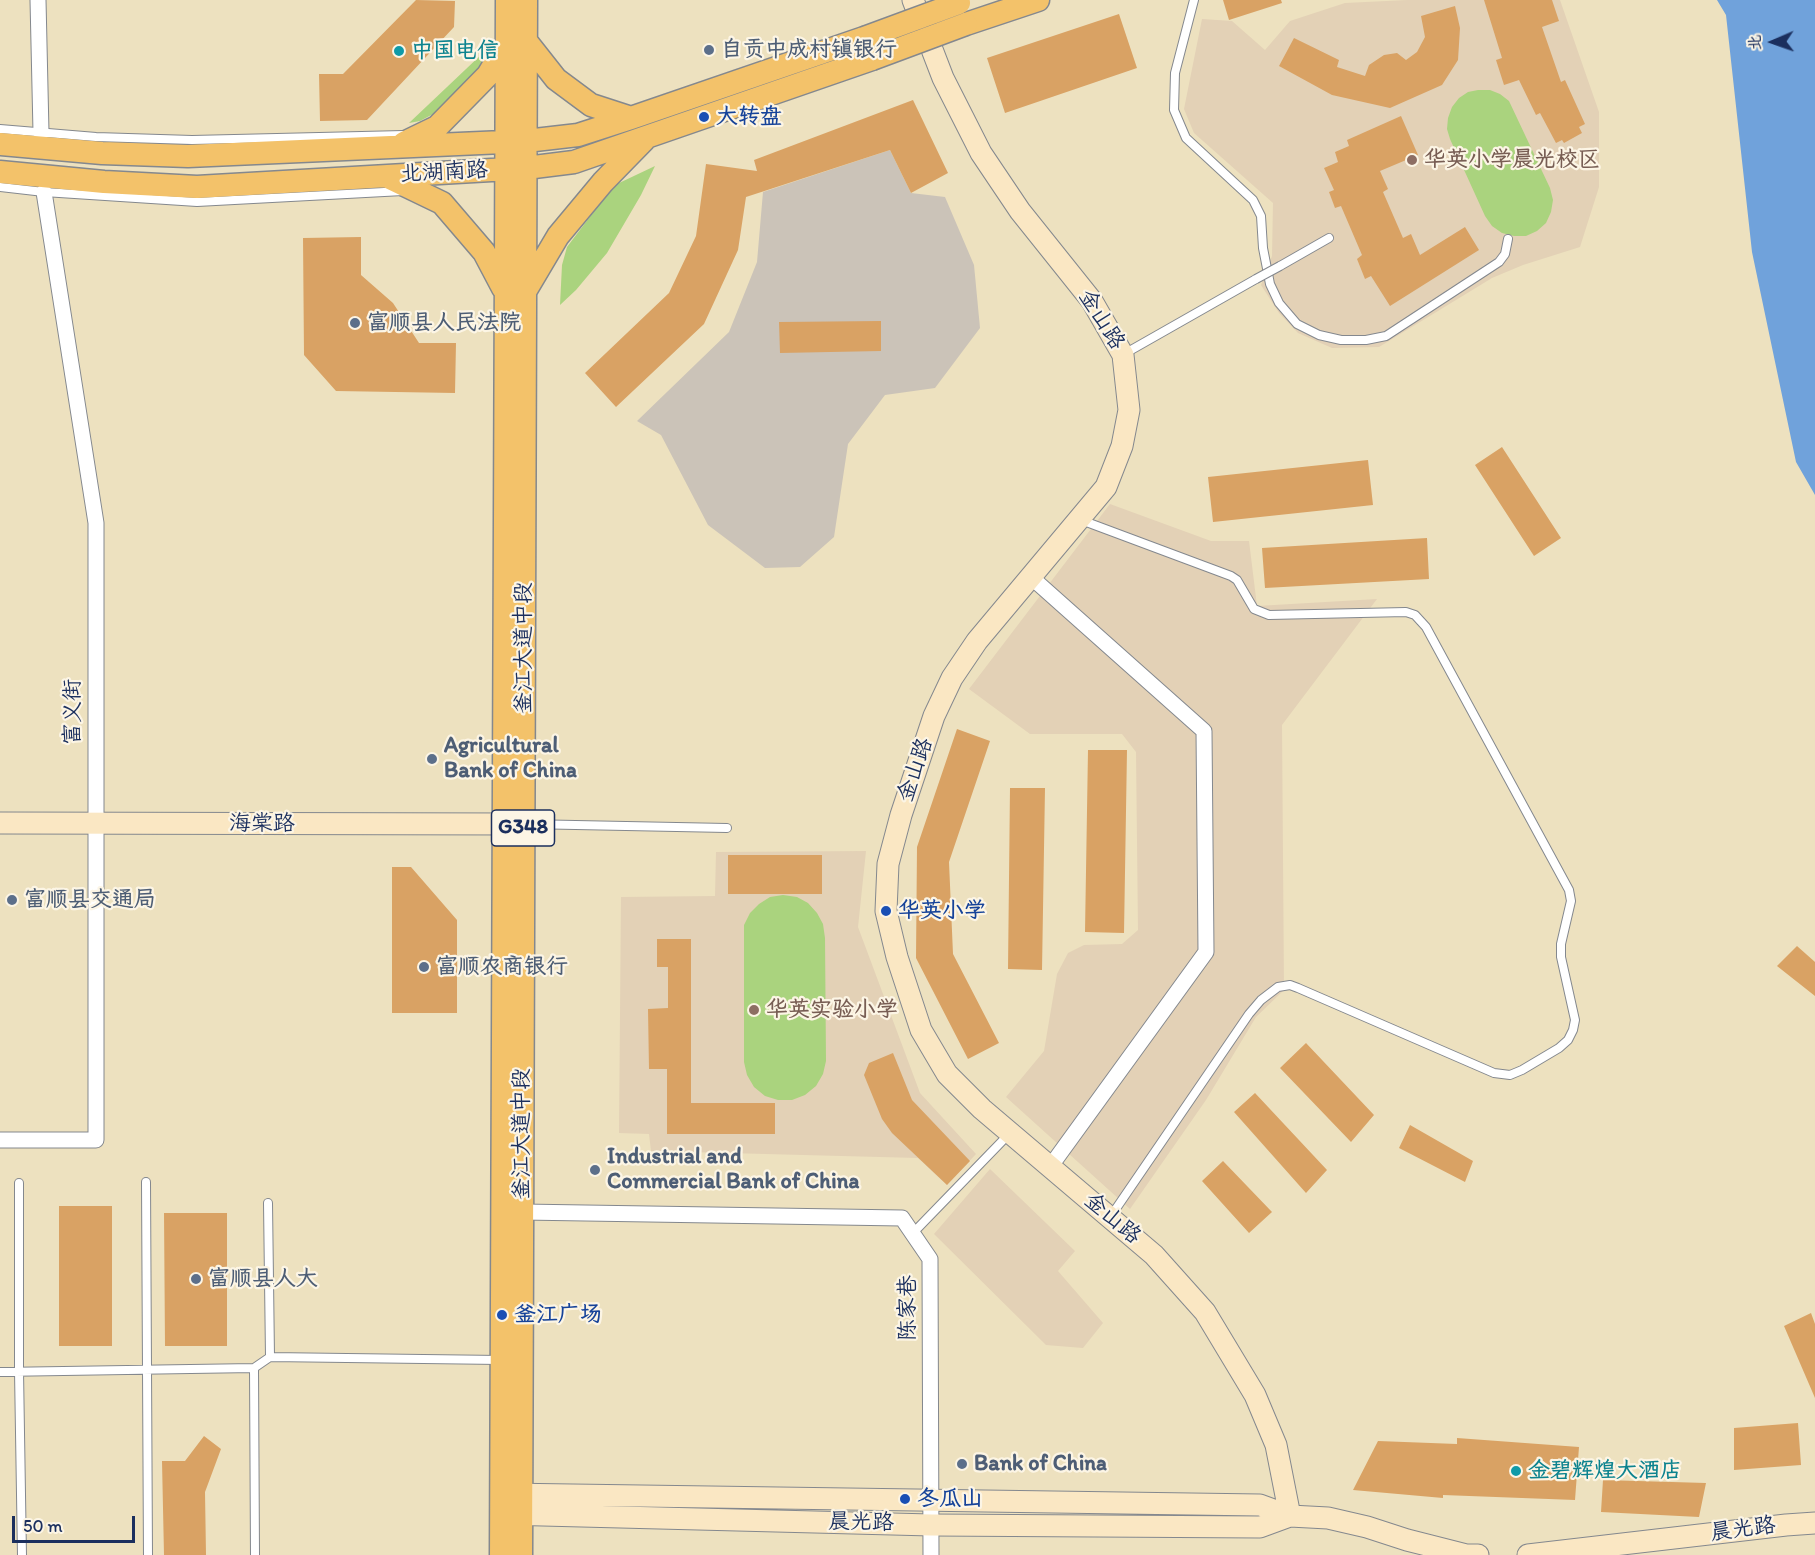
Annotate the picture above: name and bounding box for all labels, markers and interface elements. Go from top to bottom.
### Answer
north arrow [1743,12,1803,72]
text: 北 [1745,34,1764,51]
place label: 自贡中成村镇银行 [721,37,897,63]
place label: 中国电信 [411,38,499,64]
marker: 自贡中成村镇银行 [702,43,716,57]
marker: 中国电信 [392,44,406,58]
place label: 大转盘 [716,104,782,130]
marker: 大转盘 [697,110,711,124]
place label: 华英小学晨光校区 [1424,147,1600,173]
marker: 华英小学晨光校区 [1405,153,1419,167]
street label: 北湖南路 [399,158,489,188]
street label: 金山路 [1072,285,1130,355]
place label: 富顺县人民法院 [367,310,521,336]
marker: 富顺县人民法院 [348,316,362,330]
street label: 釜江大道中段 [511,582,537,714]
street label: 富义街 [60,679,86,745]
place label: Agricultural Bank of China [444,733,577,784]
street label: 金山路 [893,735,939,805]
marker: Agricultural Bank of China [425,752,439,766]
road number: G348 [492,810,554,846]
street label: 海棠路 [229,811,295,837]
place label: 富顺县交通局 [24,887,156,913]
marker: 富顺县交通局 [5,893,19,907]
place label: 华英小学 [898,898,986,924]
marker: 华英小学 [879,904,893,918]
place label: 富顺农商银行 [436,954,568,980]
marker: 富顺农商银行 [417,960,431,974]
place label: 华英实验小学 [766,997,898,1023]
marker: 华英实验小学 [747,1003,761,1017]
street label: 釜江大道中段 [509,1068,535,1200]
place label: Industrial and Commercial Bank of China [607,1144,859,1196]
marker: Industrial and Commercial Bank of China [588,1163,602,1177]
street label: 金山路 [1078,1188,1146,1250]
place label: 富顺县人大 [208,1266,318,1292]
marker: 富顺县人大 [189,1272,203,1286]
street label: 陈家巷 [895,1275,921,1341]
place label: 釜江广场 [514,1302,602,1328]
marker: 釜江广场 [495,1308,509,1322]
place label: Bank of China [974,1451,1107,1477]
marker: Bank of China [955,1457,969,1471]
place label: 金碧辉煌大酒店 [1528,1458,1682,1484]
marker: 金碧辉煌大酒店 [1509,1464,1523,1478]
place label: 冬瓜山 [917,1486,983,1512]
marker: 冬瓜山 [898,1492,912,1506]
scale bar [15,1504,138,1542]
street label: 晨光路 [828,1509,894,1537]
street label: 晨光路 [1709,1513,1777,1547]
text: 50 m [23,1515,63,1537]

